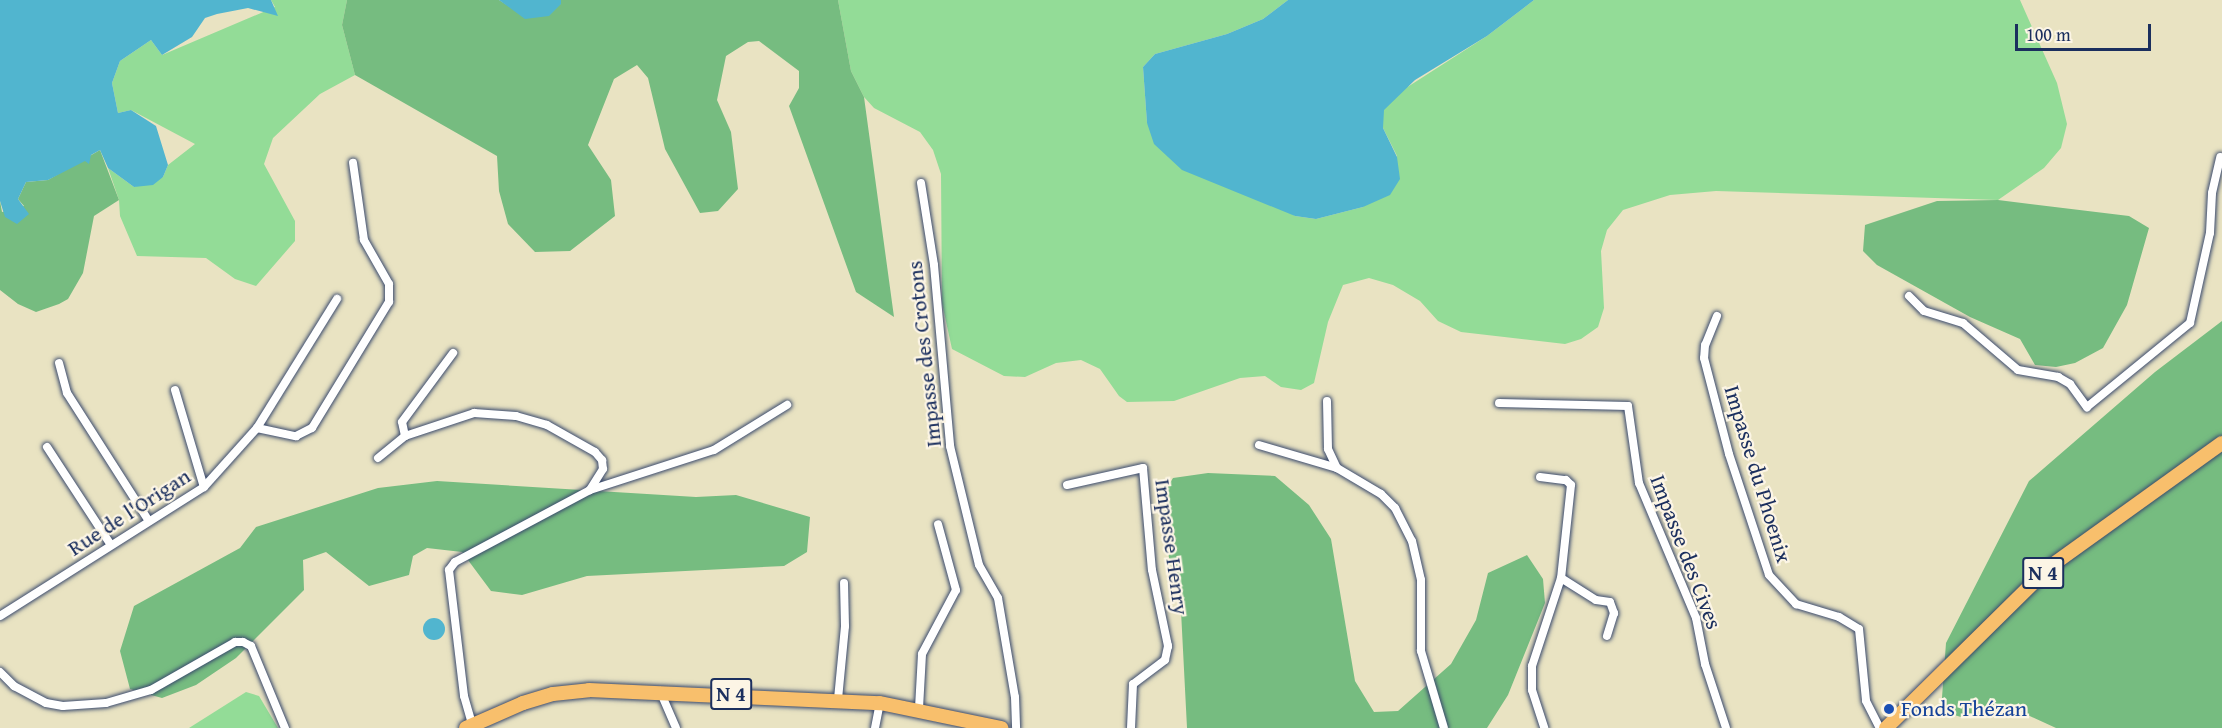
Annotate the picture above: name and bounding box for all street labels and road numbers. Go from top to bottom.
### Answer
street label: Impasse des Crotons [901,259,947,449]
street label: Impasse du Phoenix [1719,382,1797,566]
street label: Rue de l'Origan [63,463,195,561]
street label: Impasse des Cives [1644,471,1728,633]
street label: Impasse Henry [1149,477,1195,617]
road number: N 4 [2022,555,2064,591]
road number: N 4 [710,676,752,712]

